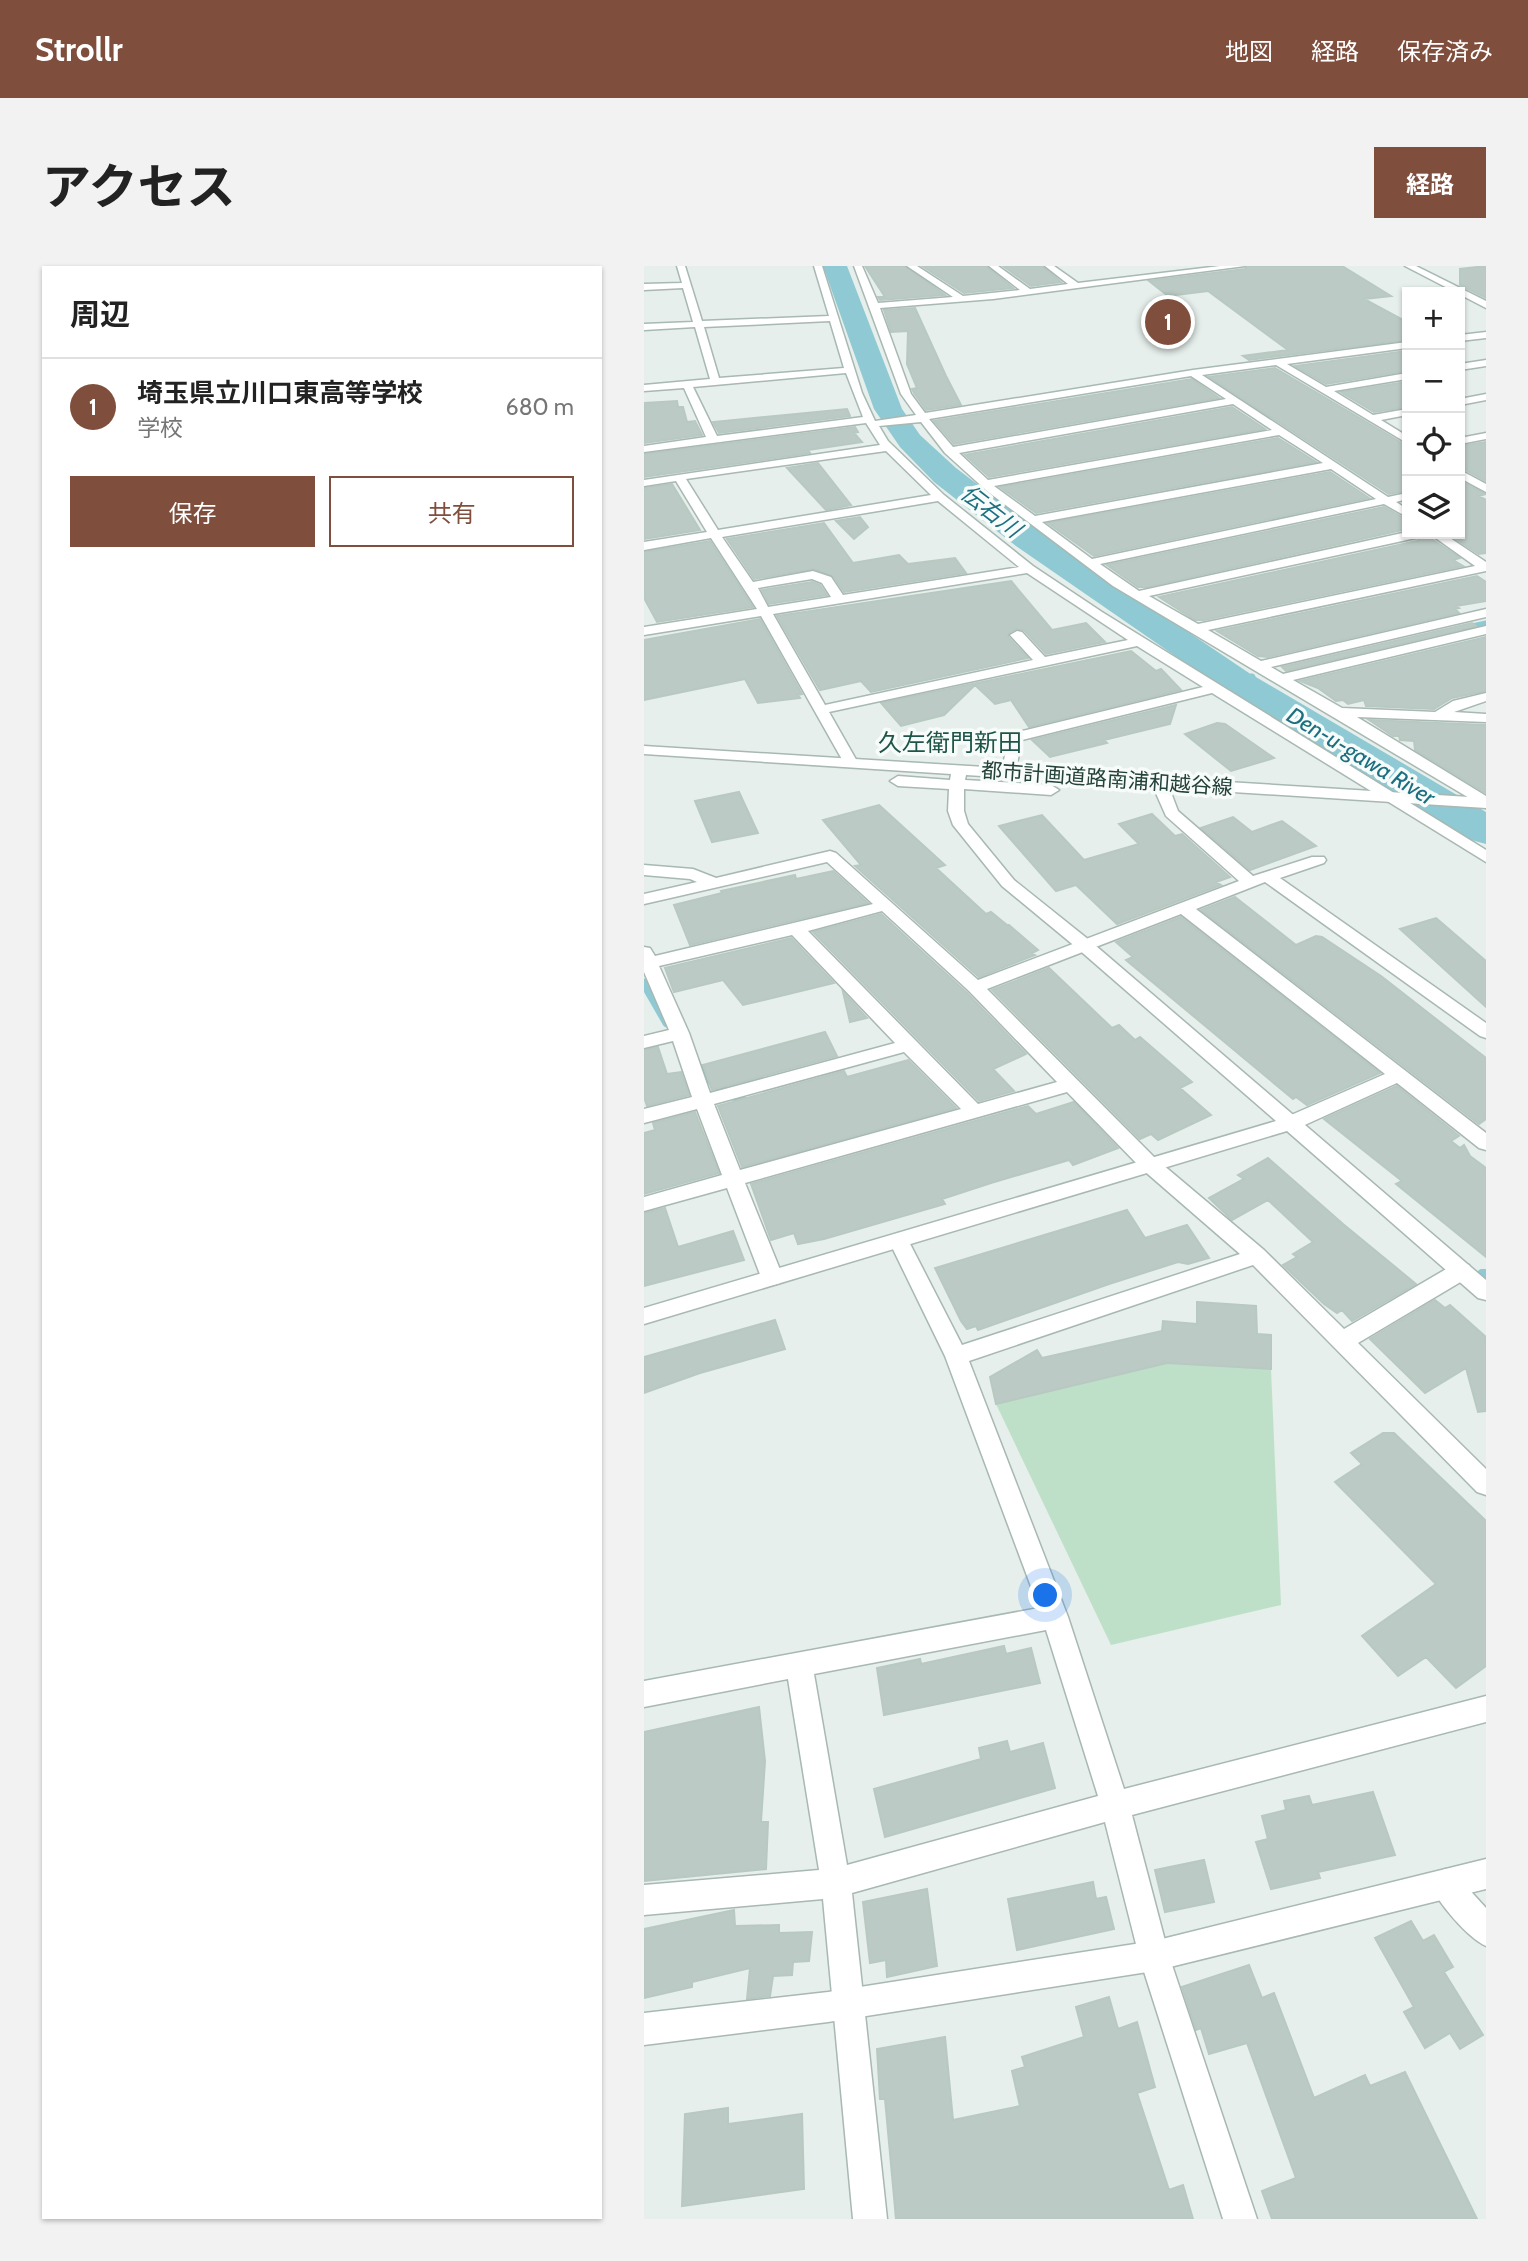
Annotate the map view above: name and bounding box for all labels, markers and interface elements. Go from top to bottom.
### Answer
text: Strollr [35,29,123,69]
text: 地図 [1225,37,1273,66]
text: 経路 [1311,37,1359,66]
text: 保存済み [1397,37,1493,66]
button: 経路 [1374,147,1486,218]
text: アクセス [42,157,236,216]
map controls [1402,287,1465,539]
button: + [1402,287,1465,350]
text: 周辺 [70,296,130,333]
pin: 1 [1145,296,1191,348]
button: − [1402,350,1465,413]
text: 埼玉県立川口東高等学校 [137,377,423,409]
text: 1 [89,393,97,421]
text: 680 m [506,393,574,421]
button: locate [1402,413,1465,476]
text: 学校 [137,414,183,442]
button: 保存 [70,476,315,547]
button: 共有 [329,476,574,547]
button: layers [1402,476,1465,539]
water label: 伝右川 [955,479,1029,545]
water label: Den-u-gawa River [1282,701,1441,812]
district label: 久左衛門新田 [878,728,1022,757]
street label: 都市計画道路南浦和越谷線 [980,757,1234,800]
your location [1028,1578,1062,1612]

